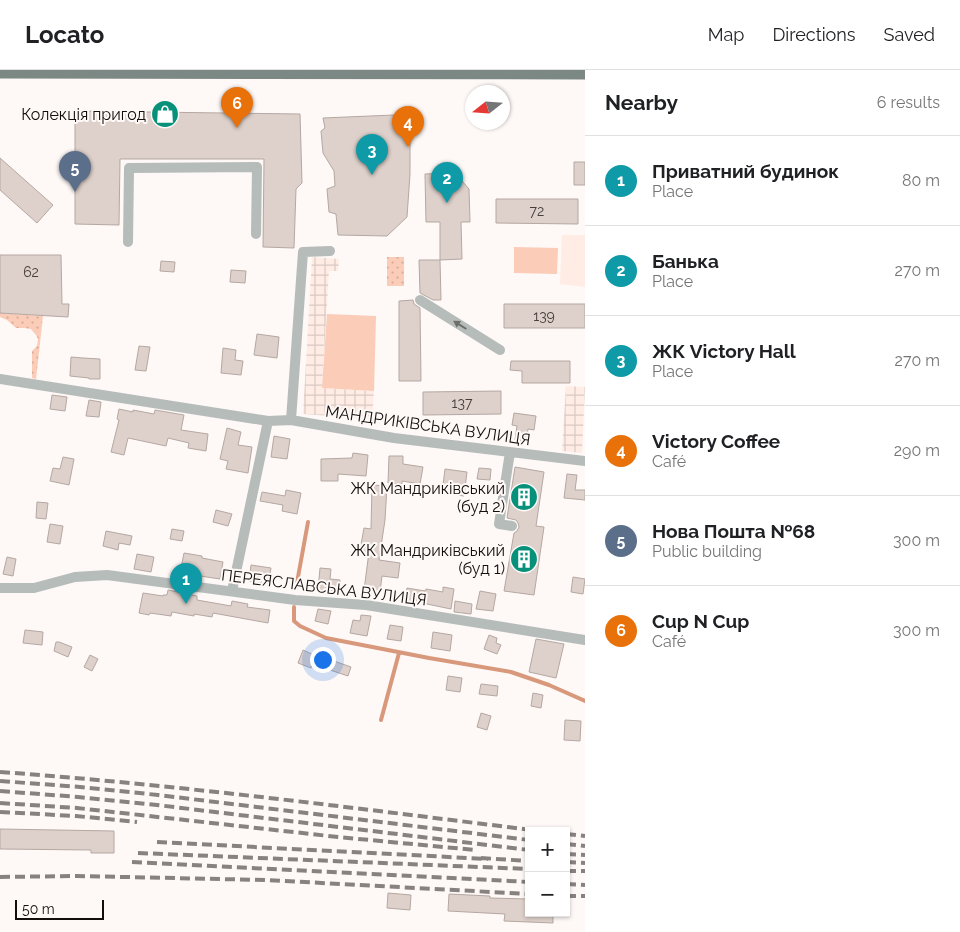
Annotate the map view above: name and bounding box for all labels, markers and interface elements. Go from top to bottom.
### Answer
text: Locato [25,20,104,49]
text: Map [708,24,744,45]
text: Directions [772,24,856,45]
text: Saved [884,24,935,45]
north arrow [465,85,510,130]
pin: 6 [221,87,253,128]
text: Nearby [605,90,678,115]
text: 6 results [877,93,940,112]
shop icon: Колекція пригод [150,99,180,129]
place label: Колекція пригод [21,105,146,124]
pin: 4 [392,106,424,147]
pin: 3 [356,134,388,175]
pin: 5 [59,151,91,192]
text: Приватний будинок [652,160,839,182]
pin: 2 [431,162,463,203]
text: 1 [617,171,625,190]
text: 80 m [902,171,940,190]
text: Place [652,182,693,201]
house number: 72 [530,203,544,219]
text: Банька [652,250,719,272]
text: 2 [616,261,626,280]
text: 270 m [895,261,940,280]
house number: 62 [23,264,39,280]
text: Place [652,272,693,291]
house number: 139 [533,308,555,324]
one-way arrow [453,320,467,330]
text: ЖК Victory Hall [652,340,796,362]
text: 3 [617,351,625,370]
text: 270 m [895,351,940,370]
text: Place [652,362,693,381]
house number: 137 [452,395,473,411]
street label: МАНДРИКІВСЬКА ВУЛИЦЯ [324,402,532,449]
text: Victory Coffee [652,430,780,452]
text: 4 [616,441,626,460]
text: 290 m [894,441,940,460]
text: Café [652,452,686,471]
place label: ЖК Мандриківський (буд 2) [350,479,505,516]
building icon: ЖК Мандриківський (буд 2) [509,482,539,512]
text: Нова Пошта №68 [652,520,815,542]
text: 5 [617,531,625,550]
text: 300 m [893,531,940,550]
place label: ЖК Мандриківський (буд 1) [350,541,505,578]
text: Public building [652,542,762,561]
building icon: ЖК Мандриківський (буд 1) [509,544,539,574]
pin: 1 [170,563,202,604]
street label: ПЕРЕЯСЛАВСЬКА ВУЛИЦЯ [220,565,428,610]
text: Cup N Cup [652,610,749,632]
text: 6 [616,621,626,640]
text: 300 m [893,621,940,640]
text: Café [652,632,686,651]
your location [310,647,336,673]
map controls [525,827,570,917]
button: + [525,827,570,872]
button: − [525,872,570,917]
scale bar [15,897,104,920]
text: 50 m [22,901,55,917]

